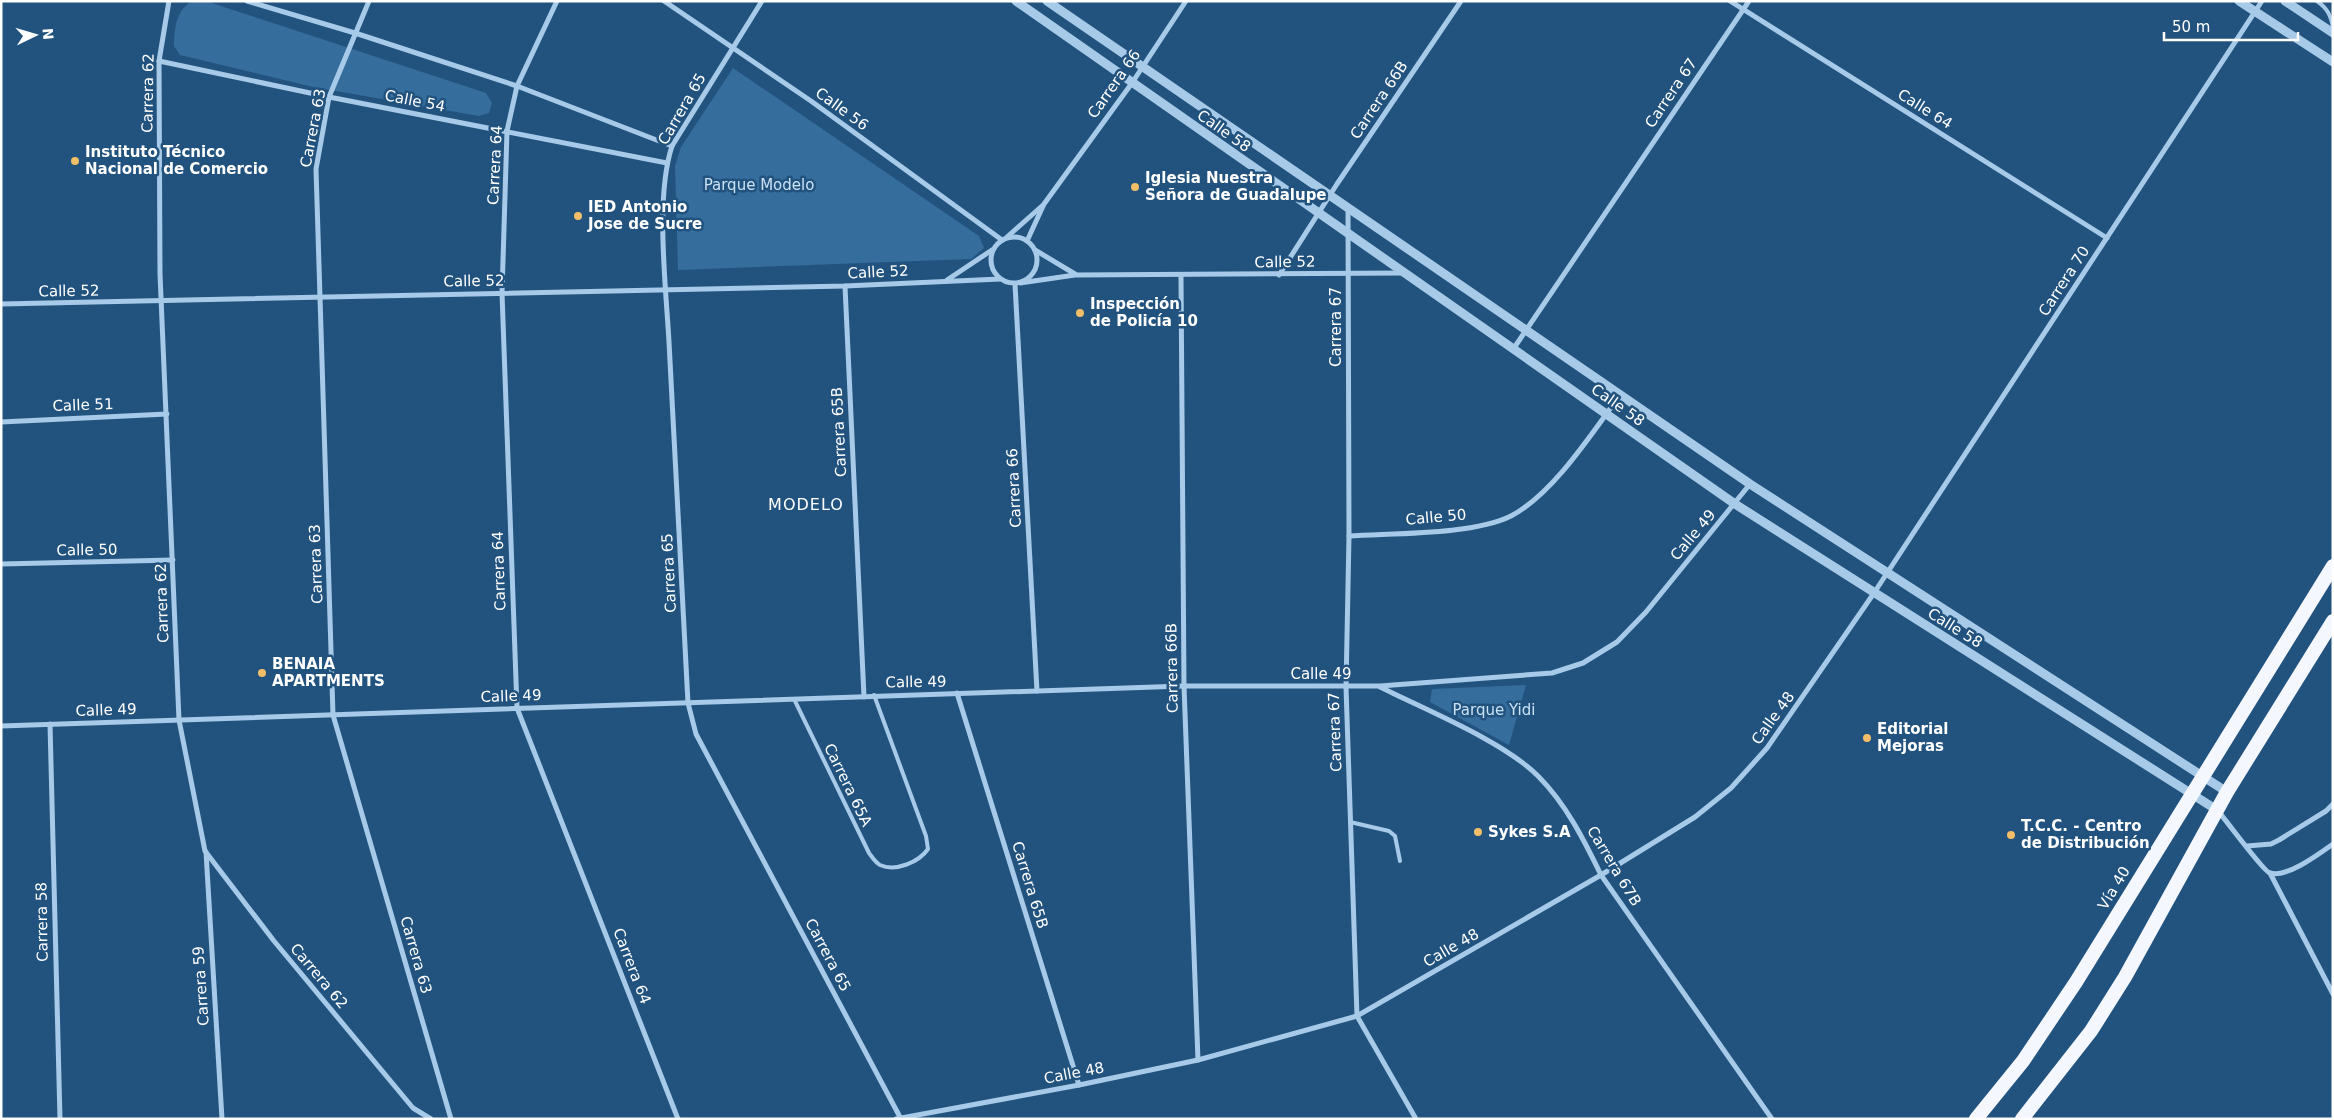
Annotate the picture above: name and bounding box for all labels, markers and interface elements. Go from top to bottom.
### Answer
north arrow [10,10,60,60]
scale bar [2164,10,2298,42]
text: 50 m [2172,18,2210,36]
text: N [39,27,56,40]
street label: Carrera 66 [1084,46,1144,122]
street label: Carrera 62 [138,53,158,133]
street label: Carrera 67 [1641,55,1701,131]
street label: Carrera 66B [1346,58,1412,142]
street label: Carrera 65 [654,70,710,148]
street label: Calle 56 [812,84,872,134]
street label: Calle 64 [1894,85,1956,133]
street label: Calle 54 [383,86,447,116]
street label: Carrera 63 [297,87,329,169]
street label: Calle 58 [1194,106,1254,156]
street label: Carrera 64 [484,125,506,205]
place label: Instituto Técnico Nacional de Comercio [85,143,268,178]
marker: Instituto Técnico Nacional de Comercio [69,155,81,167]
place label: Iglesia Nuestra Señora de Guadalupe [1145,169,1327,204]
park label: Parque Modelo [704,176,814,194]
marker: Iglesia Nuestra Señora de Guadalupe [1129,181,1141,193]
place label: IED Antonio Jose de Sucre [587,198,702,233]
marker: IED Antonio Jose de Sucre [572,210,584,222]
street label: Carrera 70 [2035,243,2093,319]
street label: Calle 52 [1254,252,1316,272]
street label: Calle 52 [847,261,909,283]
street label: Calle 52 [443,271,505,291]
street label: Calle 52 [38,281,100,301]
street label: Carrera 67 [1327,287,1345,367]
place label: Inspección de Policía 10 [1090,295,1198,330]
marker: Inspección de Policía 10 [1074,307,1086,319]
street label: Calle 58 [1588,380,1648,430]
street label: Carrera 65B [828,387,850,477]
street label: Calle 51 [52,395,114,415]
street label: Carrera 66 [1003,448,1025,528]
district label: MODELO [768,495,844,514]
street label: Calle 50 [1405,505,1467,529]
street label: Calle 49 [1666,506,1720,564]
street label: Carrera 63 [306,524,326,604]
street label: Carrera 64 [489,531,509,611]
street label: Carrera 65 [658,533,680,613]
street label: Calle 50 [56,540,118,560]
street label: Carrera 62 [152,563,172,643]
street label: Calle 58 [1924,604,1986,652]
street label: Carrera 66B [1162,623,1182,713]
place label: BENAIA APARTMENTS [272,655,385,690]
street label: Calle 49 [1290,665,1352,683]
marker: BENAIA APARTMENTS [256,667,268,679]
street label: Calle 49 [885,672,947,692]
street label: Calle 49 [480,686,542,706]
street label: Calle 48 [1748,688,1798,748]
street label: Carrera 67 [1325,692,1345,772]
street label: Calle 49 [75,700,137,720]
park label: Parque Yidi [1453,701,1535,719]
place label: Editorial Mejoras [1877,720,1948,755]
marker: Editorial Mejoras [1861,732,1873,744]
street label: Carrera 65A [820,741,876,830]
place label: T.C.C. - Centro de Distribución [2021,817,2150,852]
place label: Sykes S.A [1488,823,1571,841]
street label: Carrera 67B [1583,823,1645,909]
marker: Sykes S.A [1472,826,1484,838]
marker: T.C.C. - Centro de Distribución [2005,829,2017,841]
street label: Carrera 65B [1008,839,1052,931]
street label: Vía 40 [2094,863,2134,913]
street label: Carrera 58 [32,882,52,962]
street label: Carrera 63 [396,914,436,996]
street label: Carrera 65 [801,916,855,994]
street label: Carrera 64 [609,925,655,1007]
street label: Calle 48 [1420,925,1482,971]
street label: Carrera 62 [286,940,352,1012]
street label: Carrera 59 [189,946,213,1026]
street label: Calle 48 [1042,1058,1106,1088]

